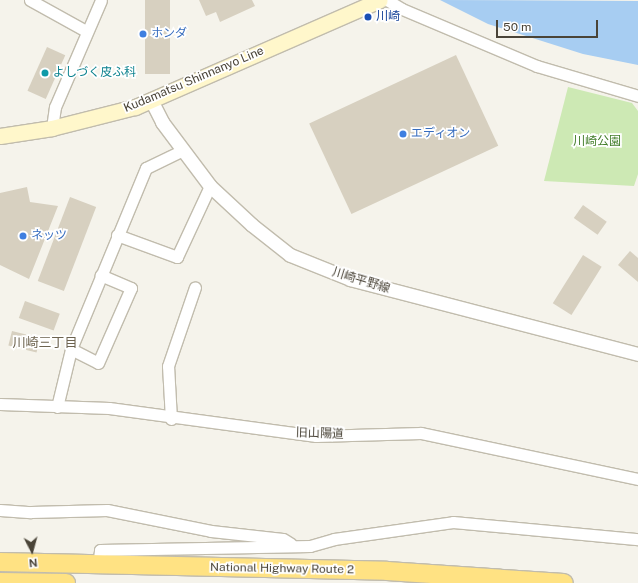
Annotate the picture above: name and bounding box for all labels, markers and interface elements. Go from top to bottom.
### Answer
place label: 川崎 [376,10,400,24]
marker: 川崎 [363,12,373,22]
scale bar [498,12,600,38]
text: 50 m [503,20,531,34]
place label: ホンダ [151,27,187,41]
marker: ホンダ [138,29,148,39]
street label: Kudamatsu Shinnanyo Line [122,44,266,116]
place label: よしづく皮ふ科 [53,66,137,80]
marker: よしづく皮ふ科 [40,68,50,78]
place label: エディオン [411,127,471,141]
marker: エディオン [398,129,408,139]
park label: 川崎公園 [573,135,621,149]
place label: ネッツ [31,229,67,243]
marker: ネッツ [18,231,28,241]
street label: 川崎平野線 [330,265,392,297]
district label: 川崎三丁目 [13,335,77,351]
street label: 旧山陽道 [296,426,344,442]
north arrow [12,531,52,571]
text: N [28,557,38,569]
street label: National Highway Route 2 [210,561,354,577]

